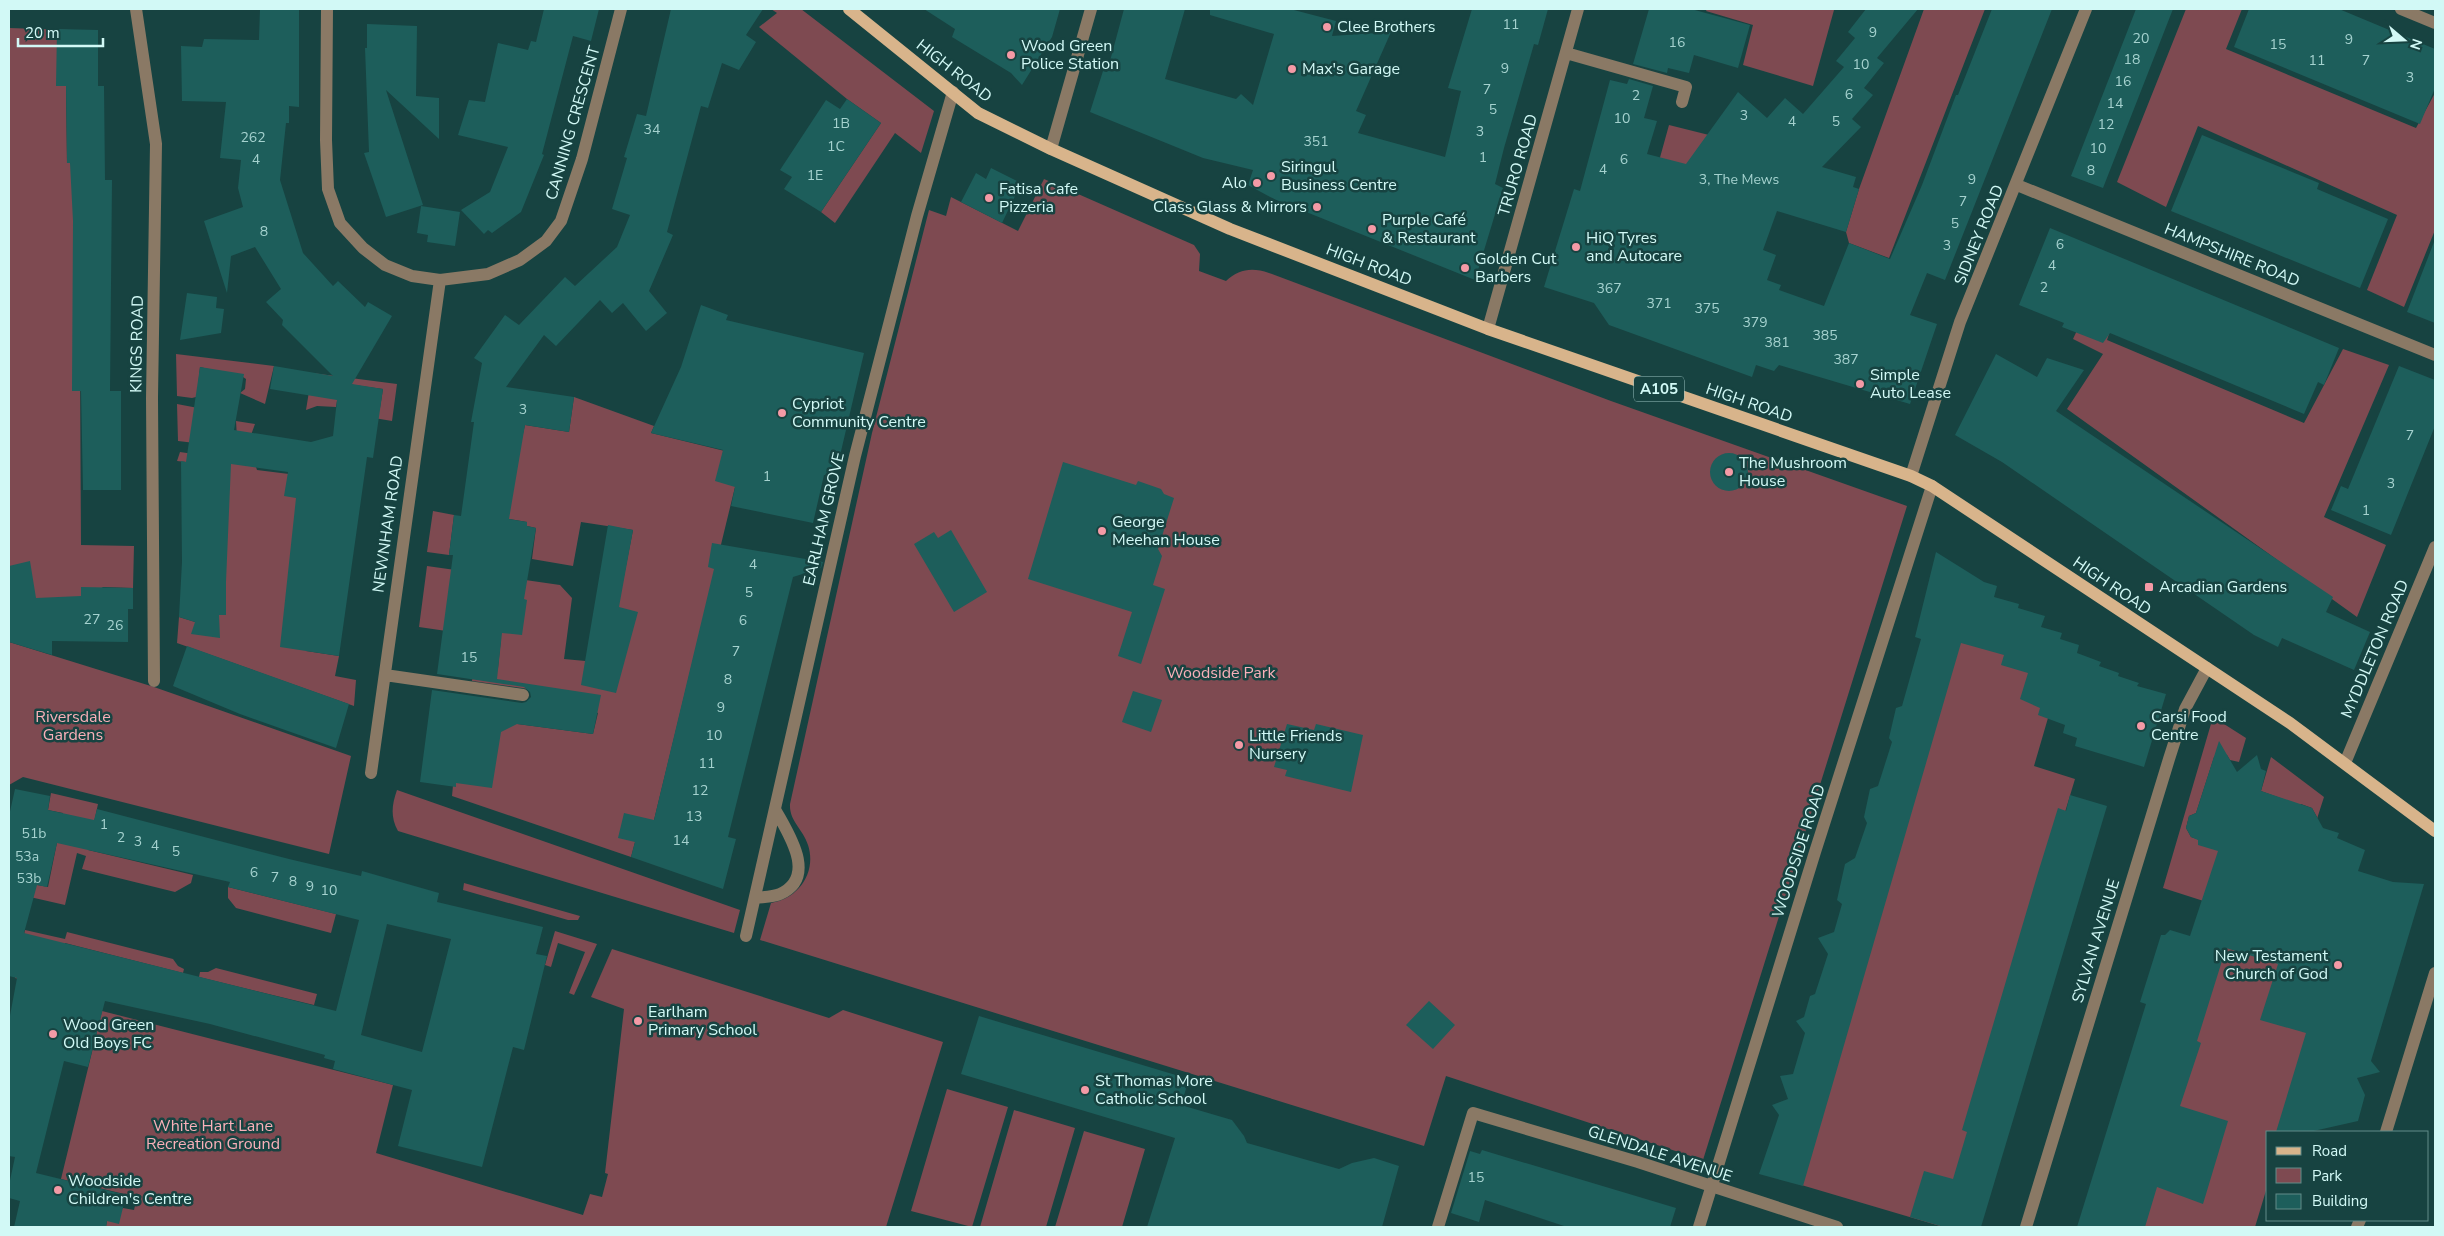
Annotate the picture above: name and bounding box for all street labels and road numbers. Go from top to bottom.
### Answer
street label: HIGH ROAD [912,34,996,108]
street label: CANNING CRESCENT [540,43,606,203]
street label: TRURO ROAD [1493,111,1543,219]
street label: SIDNEY ROAD [1949,181,2009,289]
street label: HAMPSHIRE ROAD [2161,218,2303,292]
street label: HIGH ROAD [1323,239,1415,291]
street label: KINGS ROAD [125,295,149,393]
road number: A105 [1634,376,1684,402]
street label: HIGH ROAD [1703,378,1795,428]
street label: EARLHAM GROVE [798,450,850,588]
street label: NEWNHAM ROAD [367,454,409,594]
street label: HIGH ROAD [2068,552,2156,620]
street label: MYDDLETON ROAD [2336,576,2414,722]
street label: WOODSIDE ROAD [1767,781,1831,921]
street label: SYLVAN AVENUE [2067,876,2125,1006]
street label: GLENDALE AVENUE [1585,1120,1735,1188]

